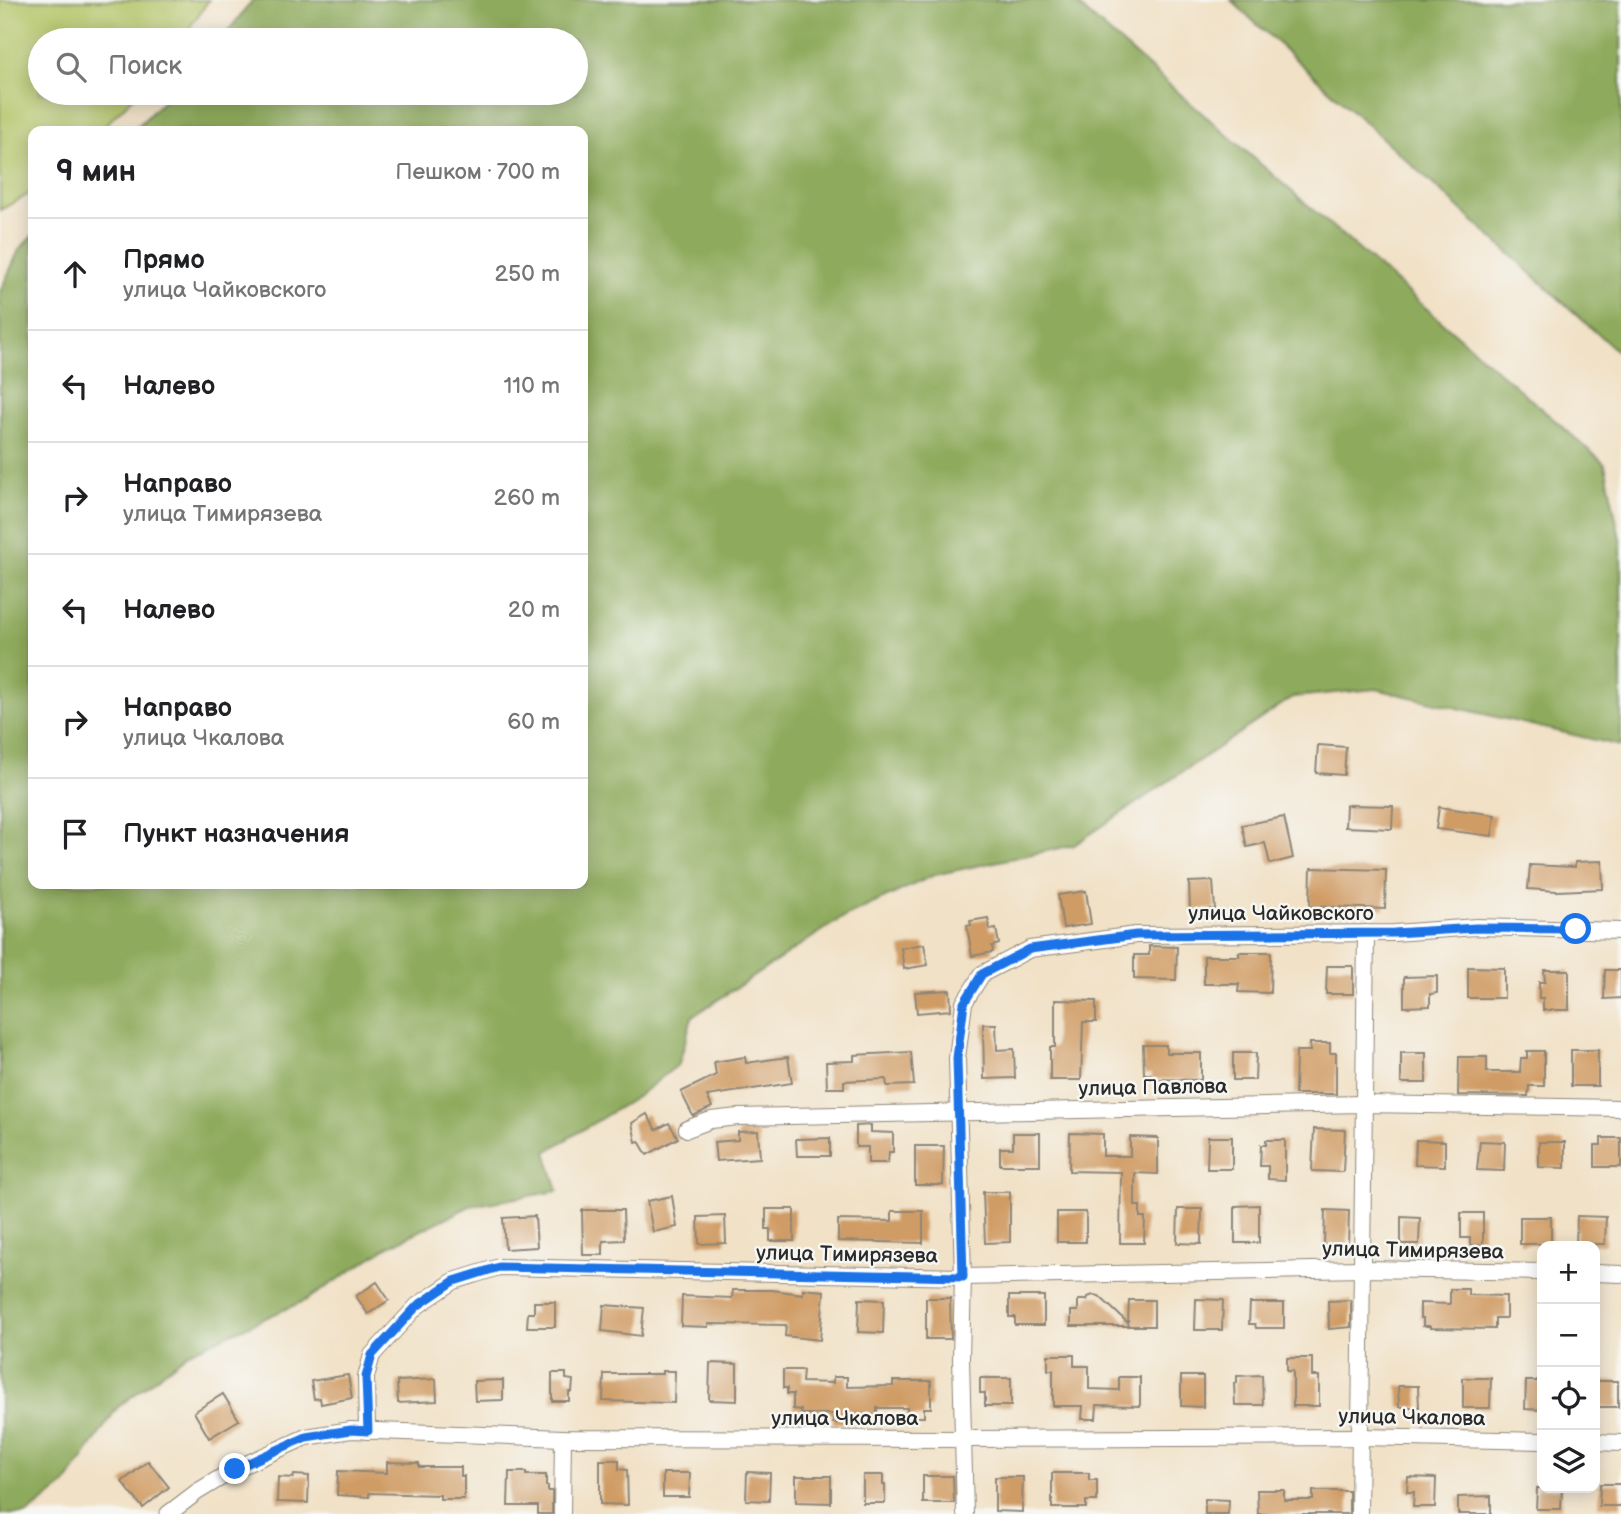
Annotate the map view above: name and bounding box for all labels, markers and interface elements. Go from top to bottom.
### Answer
search box [28,28,588,105]
icon: search [52,48,90,86]
text: Поиск [108,51,182,82]
text: 9 мин [56,154,136,190]
text: Пешком · 700 m [395,158,560,186]
text: Прямо [123,245,205,276]
icon: ahead [56,255,94,293]
text: 250 m [494,260,560,288]
text: улица Чайковского [123,276,326,304]
icon: left [56,367,94,405]
text: Налево [123,371,215,402]
text: 110 m [503,372,560,400]
text: Направо [123,469,232,500]
icon: right [56,479,94,517]
text: 260 m [494,484,560,512]
text: улица Тимирязева [123,500,322,528]
icon: left [56,591,94,629]
text: Налево [123,595,215,626]
text: 20 m [508,596,560,624]
text: Направо [123,693,232,724]
icon: right [56,703,94,741]
text: 60 m [507,708,560,736]
text: улица Чкалова [123,724,284,752]
icon: arrive [56,815,94,853]
text: Пункт назначения [123,819,349,850]
street label: улица Чайковского [1188,901,1374,926]
route start [1560,913,1591,944]
street label: улица Павлова [1078,1074,1228,1101]
street label: улица Тимирязева [1322,1236,1505,1265]
street label: улица Тимирязева [756,1240,939,1269]
map controls [1537,1241,1600,1493]
button: + [1537,1241,1600,1304]
button: − [1537,1304,1600,1367]
button: locate [1537,1367,1600,1430]
street label: улица Чкалова [1338,1404,1486,1431]
street label: улица Чкалова [771,1406,919,1431]
button: layers [1537,1430,1600,1493]
route end [219,1453,250,1484]

